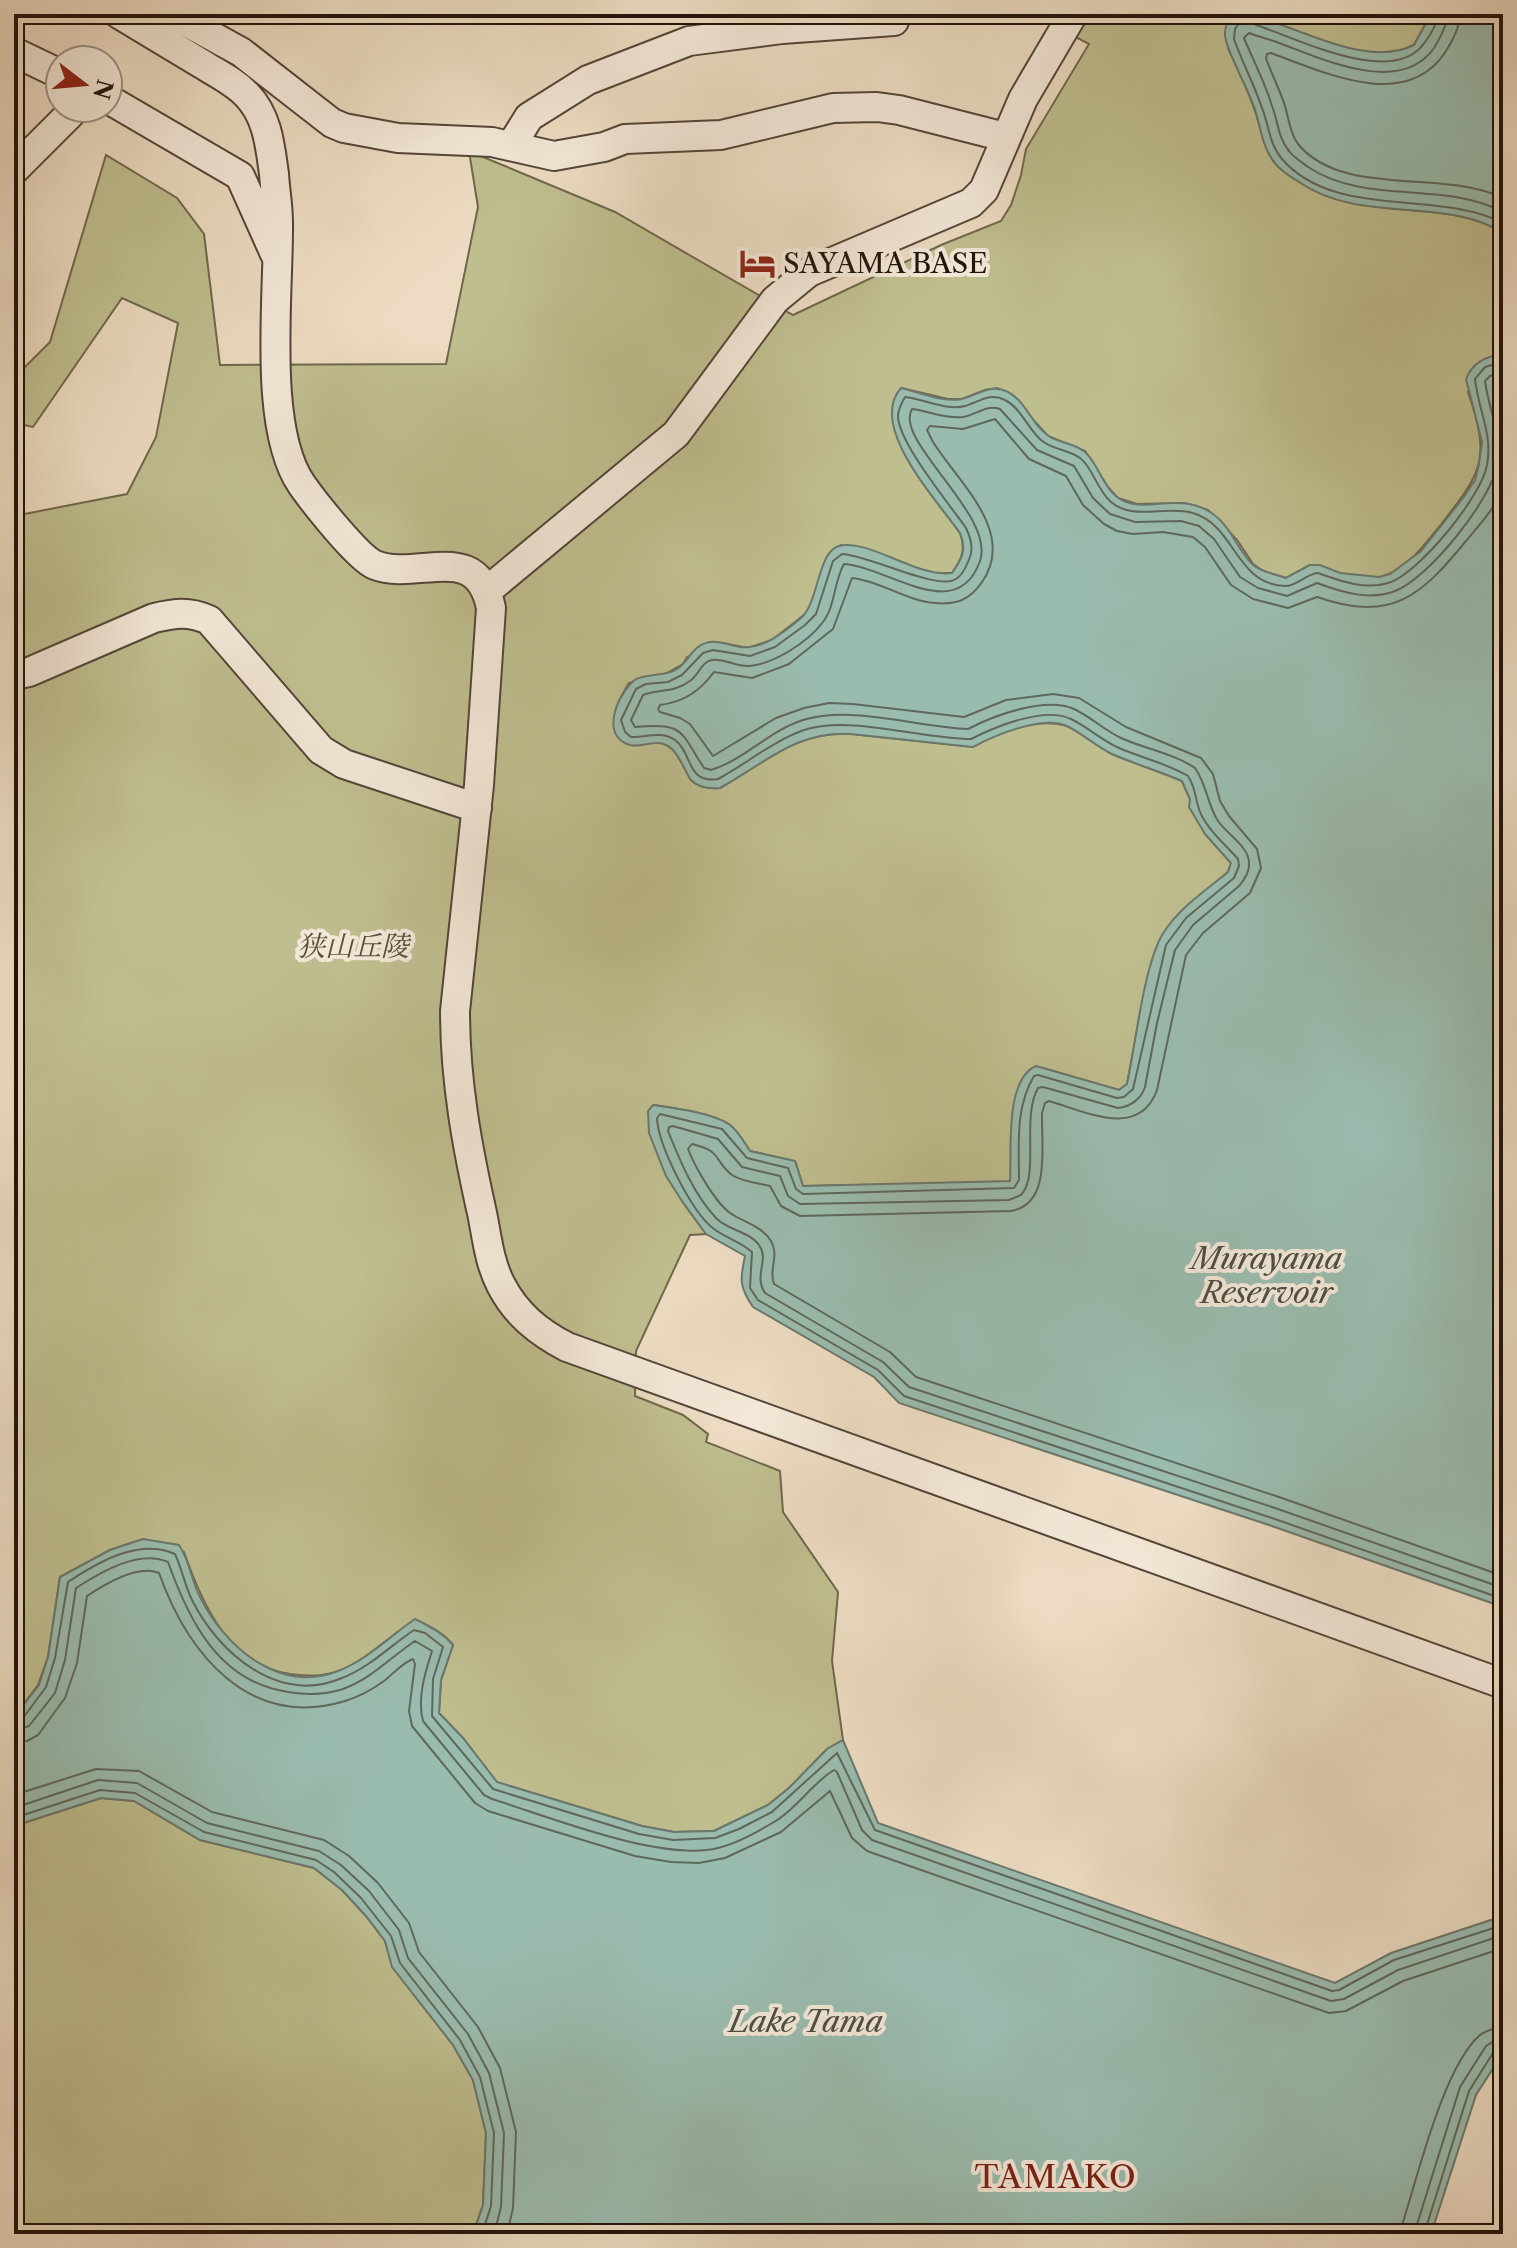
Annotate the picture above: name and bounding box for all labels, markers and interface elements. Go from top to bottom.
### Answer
north arrow [44,44,124,124]
text: N [87,76,118,102]
hotel icon: SAYAMA BASE [738,244,776,282]
place label: SAYAMA BASE [783,246,988,280]
park label: 狭山丘陵 [297,929,412,963]
water label: Murayama Reservoir [1189,1240,1343,1311]
water label: Lake Tama [727,2003,883,2040]
district label: TAMAKO [974,2157,1138,2196]

